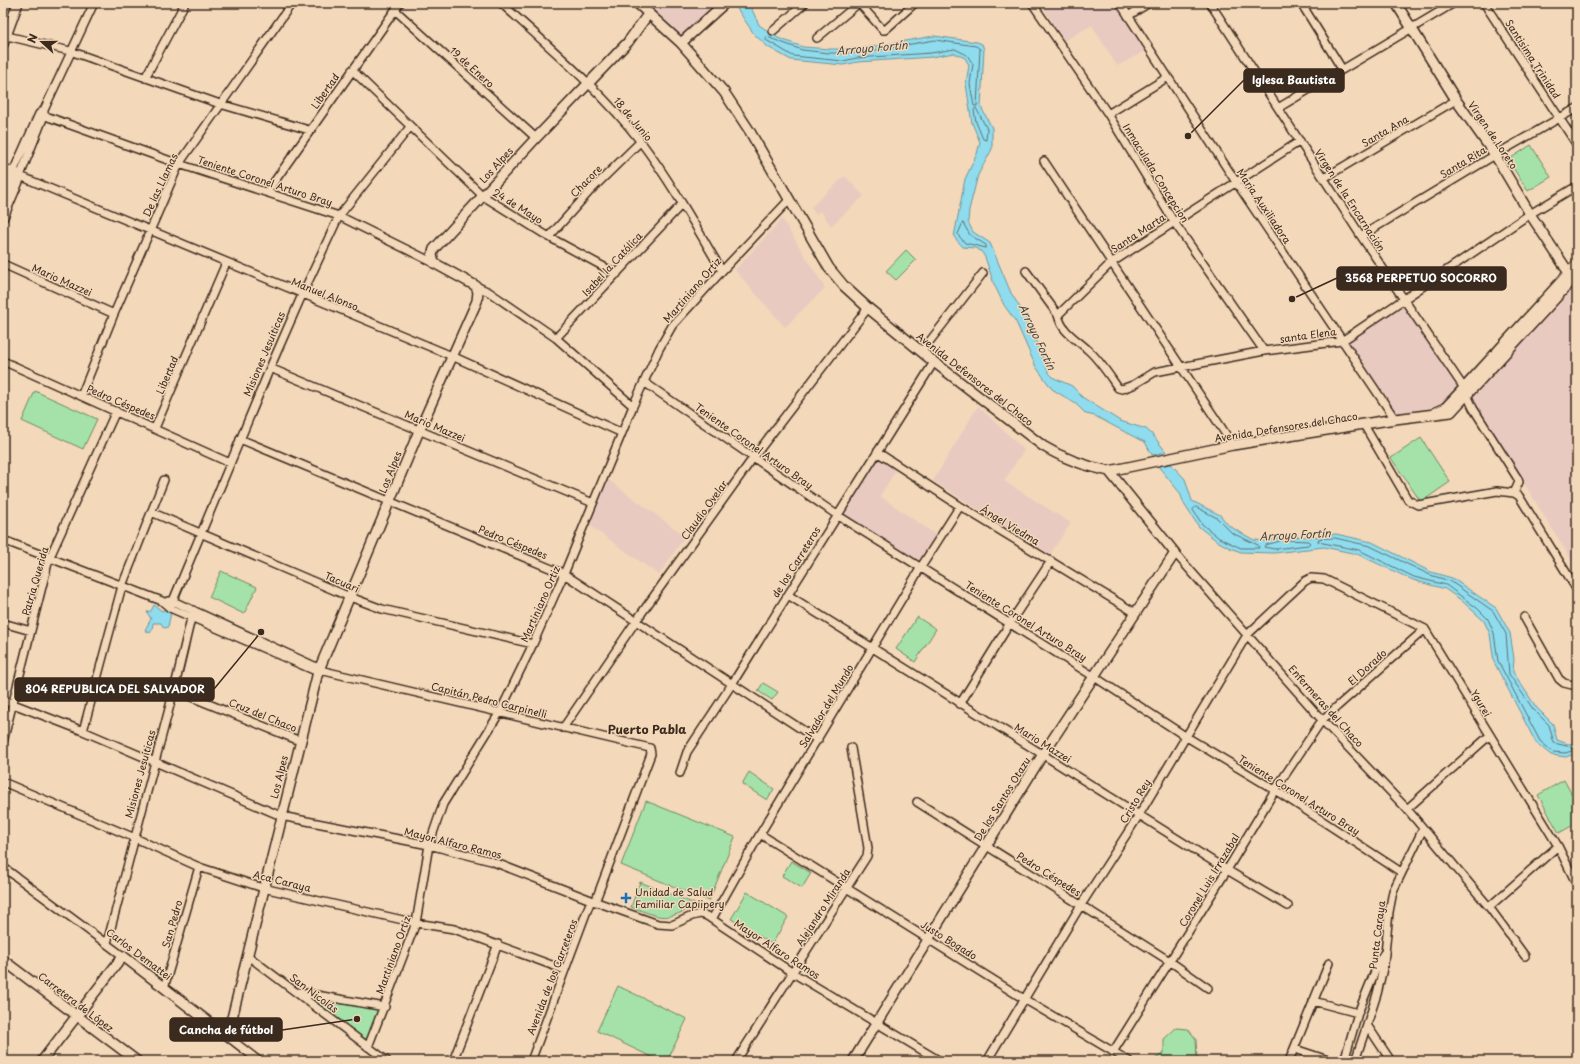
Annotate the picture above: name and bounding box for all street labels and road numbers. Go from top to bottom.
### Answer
street label: Santisima Trinidad [1502,16,1565,101]
street label: 19 de Enero [447,43,498,91]
street label: Libertad [307,70,342,111]
street label: 18 de Junio [610,93,657,144]
street label: Virgen de Loreto [1465,98,1522,172]
street label: Santa Ana [1359,111,1412,150]
street label: Inmaculada Concepcion [1120,120,1193,225]
street label: Santa Rita [1437,141,1489,181]
street label: Los Alpes [475,143,516,186]
street label: Virgen de la Encarnación [1312,145,1389,254]
street label: De las Llamas [138,150,181,219]
street label: Teniente Coronel Arturo Bray [196,152,335,210]
street label: Chacore [566,161,605,200]
street label: Maria Auxiliadora [1234,165,1296,247]
street label: 24 de Mayo [490,184,547,227]
street label: Santa Marta [1107,209,1169,256]
street label: Isabel la Católica [578,228,646,299]
street label: Martiniano Ortiz [659,254,724,326]
street label: Mario Mazzei [30,260,95,300]
street label: Manuel Alonso [289,273,361,314]
street label: Misiones Jesuíticas [239,309,288,398]
street label: santa Elena [1279,323,1338,346]
street label: Avenida Defensores del Chaco [914,328,1037,429]
street label: Libertad [152,353,181,396]
street label: Pedro Céspedes [85,380,158,423]
street label: Teniente Coronel Arturo Bray [692,399,817,492]
street label: Mario Mazzei [403,406,468,445]
street label: Avenida Defensores del Chaco [1213,408,1359,445]
street label: Los Alpes [374,448,405,495]
street label: Claudio Ovelar [677,476,731,543]
street label: Ángel Viedma [978,501,1043,549]
street label: Pedro Céspedes [476,521,550,562]
street label: de los Carreteros [768,523,824,600]
street label: Patria Querida [18,544,52,617]
street label: Martiniano Ortiz [516,563,563,644]
street label: Tacuari [323,568,362,596]
street label: Teniente Coronel Arturo Bray [962,577,1090,665]
street label: El Dorado [1344,645,1390,688]
street label: Salvador del Mundo [795,661,857,750]
street label: Enfermeras del Chaco [1285,661,1368,750]
street label: Capitán Pedro Carpinelli [430,678,549,721]
street label: Ygurei [1467,686,1495,719]
street label: Cruz del Chaco [227,694,300,735]
street label: Mario Mazzei [1012,719,1075,766]
street label: Misiones Jesuíticas [121,728,159,820]
street label: Teniente Coronel Arturo Bray [1235,751,1363,839]
street label: Los Alpes [266,753,291,800]
street label: De los Santos Otazu [970,754,1034,844]
street label: Cristo Rey [1115,775,1154,826]
street label: Mayor Alfaro Ramos [403,823,504,862]
street label: Coronel Luis Irrazabal [1175,830,1243,929]
street label: Pedro Céspedes [1014,848,1085,900]
street label: Alejandro Miranda [792,864,854,949]
street label: Aca Caraya [252,866,313,895]
street label: San Pedro [158,898,186,950]
street label: Punta Caraya [1365,899,1388,970]
street label: Martiniano Ortiz [371,913,414,996]
street label: Mayor Alfaro Ramos [731,915,824,982]
street label: Avenida de los Carreteros [523,916,581,1037]
street label: Justo Bogado [918,916,981,963]
street label: Carlos Demattei [104,924,175,983]
street label: Carretera de López [35,968,117,1035]
street label: San Nicolás [287,969,342,1016]

